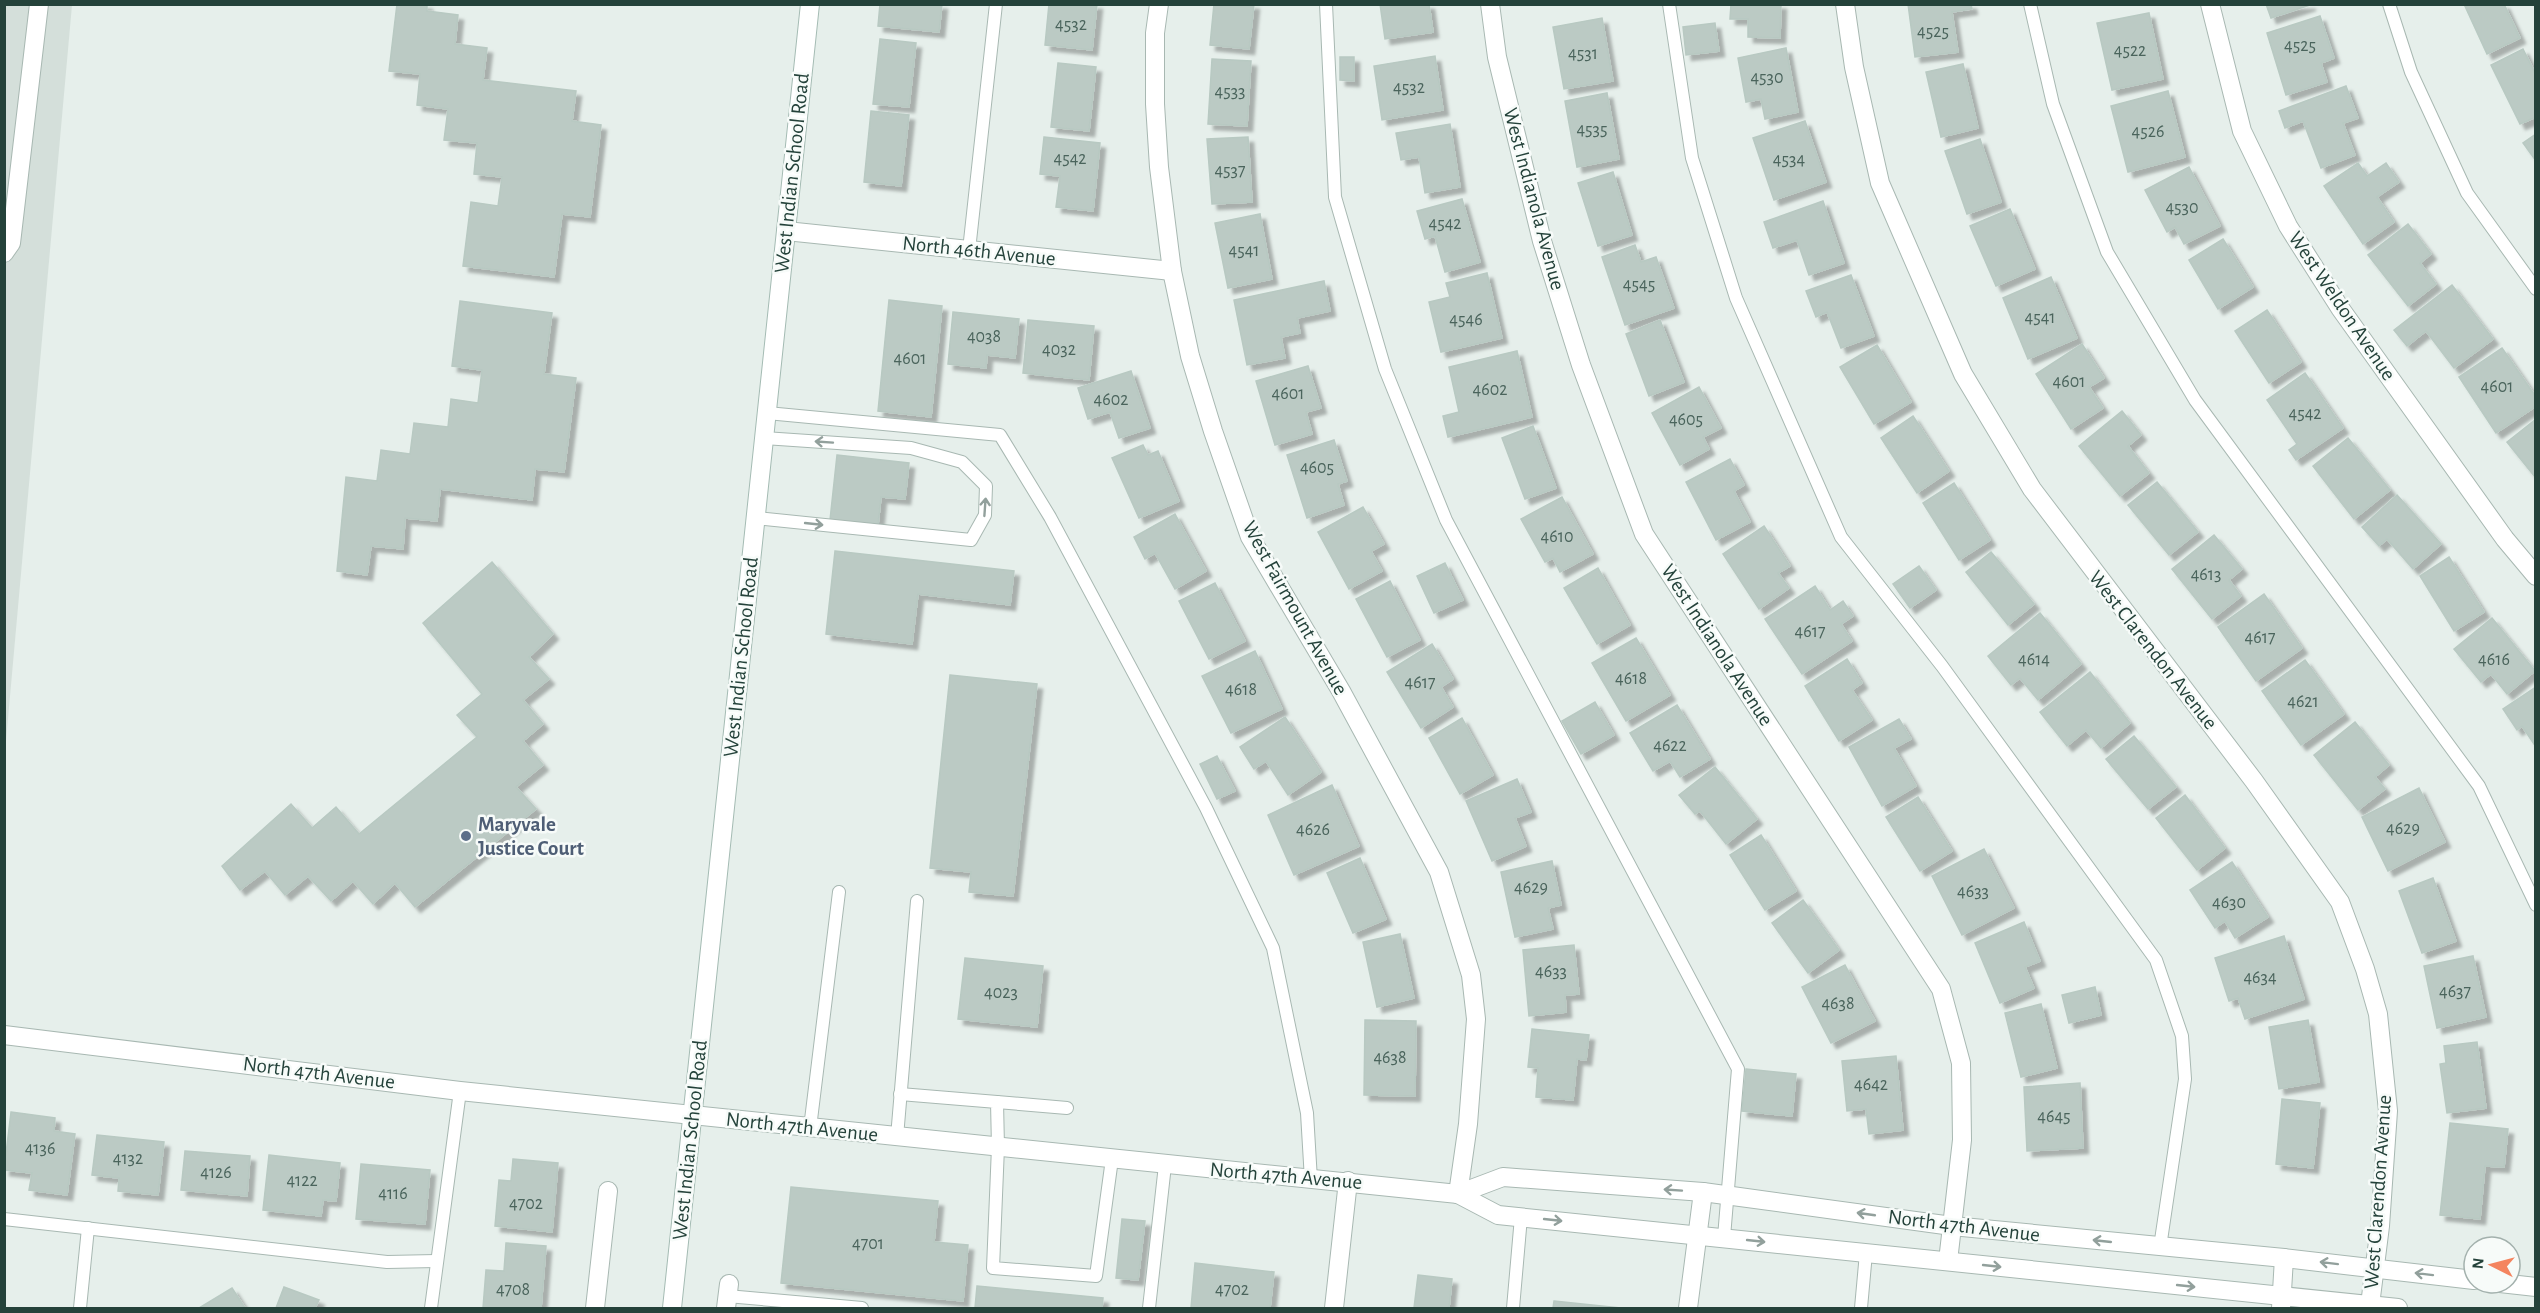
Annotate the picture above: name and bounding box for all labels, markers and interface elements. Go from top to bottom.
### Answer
house number: 4532 [1055,16,1087,34]
house number: 4525 [1917,23,1949,41]
house number: 4525 [2284,37,2316,55]
house number: 4522 [2114,42,2146,60]
house number: 4531 [1568,45,1598,63]
house number: 4530 [1750,69,1784,87]
street label: West Indian School Road [771,72,813,274]
house number: 4532 [1393,79,1425,97]
house number: 4533 [1214,83,1246,101]
street label: West Indianola Avenue [1500,106,1568,292]
house number: 4535 [1576,121,1608,139]
house number: 4526 [2132,123,2164,141]
house number: 4542 [1053,150,1087,168]
house number: 4534 [1773,151,1805,169]
house number: 4537 [1214,162,1246,180]
house number: 4530 [2165,199,2199,217]
house number: 4542 [1428,215,1462,233]
street label: West Weldon Avenue [2284,228,2400,384]
street label: North 46th Avenue [901,232,1057,270]
house number: 4541 [1228,242,1260,260]
house number: 4545 [1623,276,1655,294]
house number: 4541 [2024,309,2056,327]
house number: 4546 [1449,311,1483,329]
house number: 4038 [967,328,1001,346]
house number: 4032 [1042,341,1076,359]
house number: 4601 [894,350,926,368]
house number: 4601 [2053,373,2085,391]
house number: 4601 [2481,378,2513,396]
house number: 4602 [1473,381,1507,399]
house number: 4601 [1272,385,1304,403]
house number: 4602 [1094,391,1128,409]
house number: 4542 [2288,405,2322,423]
house number: 4605 [1669,411,1703,429]
one-way arrow [814,436,834,447]
house number: 4605 [1300,459,1334,477]
one-way arrow [979,498,990,517]
street label: West Fairmount Avenue [1238,517,1352,699]
one-way arrow [804,519,823,530]
house number: 4610 [1541,528,1573,546]
street label: West Indian School Road [720,556,762,758]
street label: West Indianola Avenue [1657,560,1777,730]
house number: 4613 [2191,566,2221,584]
street label: West Clarendon Avenue [2085,567,2221,733]
house number: 4617 [1795,623,1825,641]
house number: 4617 [2245,629,2275,647]
house number: 4614 [2018,651,2050,669]
house number: 4616 [2478,651,2510,669]
house number: 4618 [1615,670,1647,688]
house number: 4617 [1405,674,1435,692]
house number: 4618 [1225,681,1257,699]
house number: 4621 [2287,693,2319,711]
house number: 4622 [1653,737,1687,755]
place label: Maryvale Justice Court [478,814,584,859]
house number: 4629 [2386,820,2420,838]
house number: 4626 [1296,821,1330,839]
marker: Maryvale Justice Court [459,829,473,843]
house number: 4629 [1514,879,1548,897]
house number: 4633 [1957,883,1989,901]
house number: 4630 [2212,894,2246,912]
house number: 4633 [1535,963,1567,981]
house number: 4634 [2243,969,2277,987]
house number: 4637 [2439,983,2471,1001]
house number: 4023 [984,984,1018,1002]
house number: 4638 [1821,995,1855,1013]
street label: West Indian School Road [669,1039,711,1241]
house number: 4638 [1373,1049,1407,1067]
street label: North 47th Avenue [242,1053,396,1093]
house number: 4642 [1854,1076,1888,1094]
street label: West Clarendon Avenue [2361,1094,2395,1290]
house number: 4645 [2037,1108,2071,1126]
street label: North 47th Avenue [725,1109,879,1145]
house number: 4136 [25,1140,55,1158]
house number: 4132 [113,1150,143,1168]
street label: North 47th Avenue [1209,1159,1363,1193]
house number: 4126 [200,1164,232,1182]
house number: 4122 [286,1172,318,1190]
one-way arrow [1663,1184,1683,1195]
house number: 4116 [378,1185,408,1203]
house number: 4702 [509,1195,543,1213]
street label: North 47th Avenue [1887,1206,2041,1246]
one-way arrow [1857,1208,1877,1219]
one-way arrow [1543,1215,1562,1226]
house number: 4701 [852,1235,884,1253]
one-way arrow [2092,1235,2112,1246]
north arrow [2462,1235,2522,1295]
one-way arrow [1746,1236,1766,1247]
text: N [2470,1257,2487,1270]
one-way arrow [2319,1258,2339,1269]
one-way arrow [1981,1261,2001,1272]
one-way arrow [2414,1268,2434,1279]
house number: 4708 [496,1281,530,1299]
house number: 4702 [1215,1281,1249,1299]
one-way arrow [2175,1281,2195,1292]

